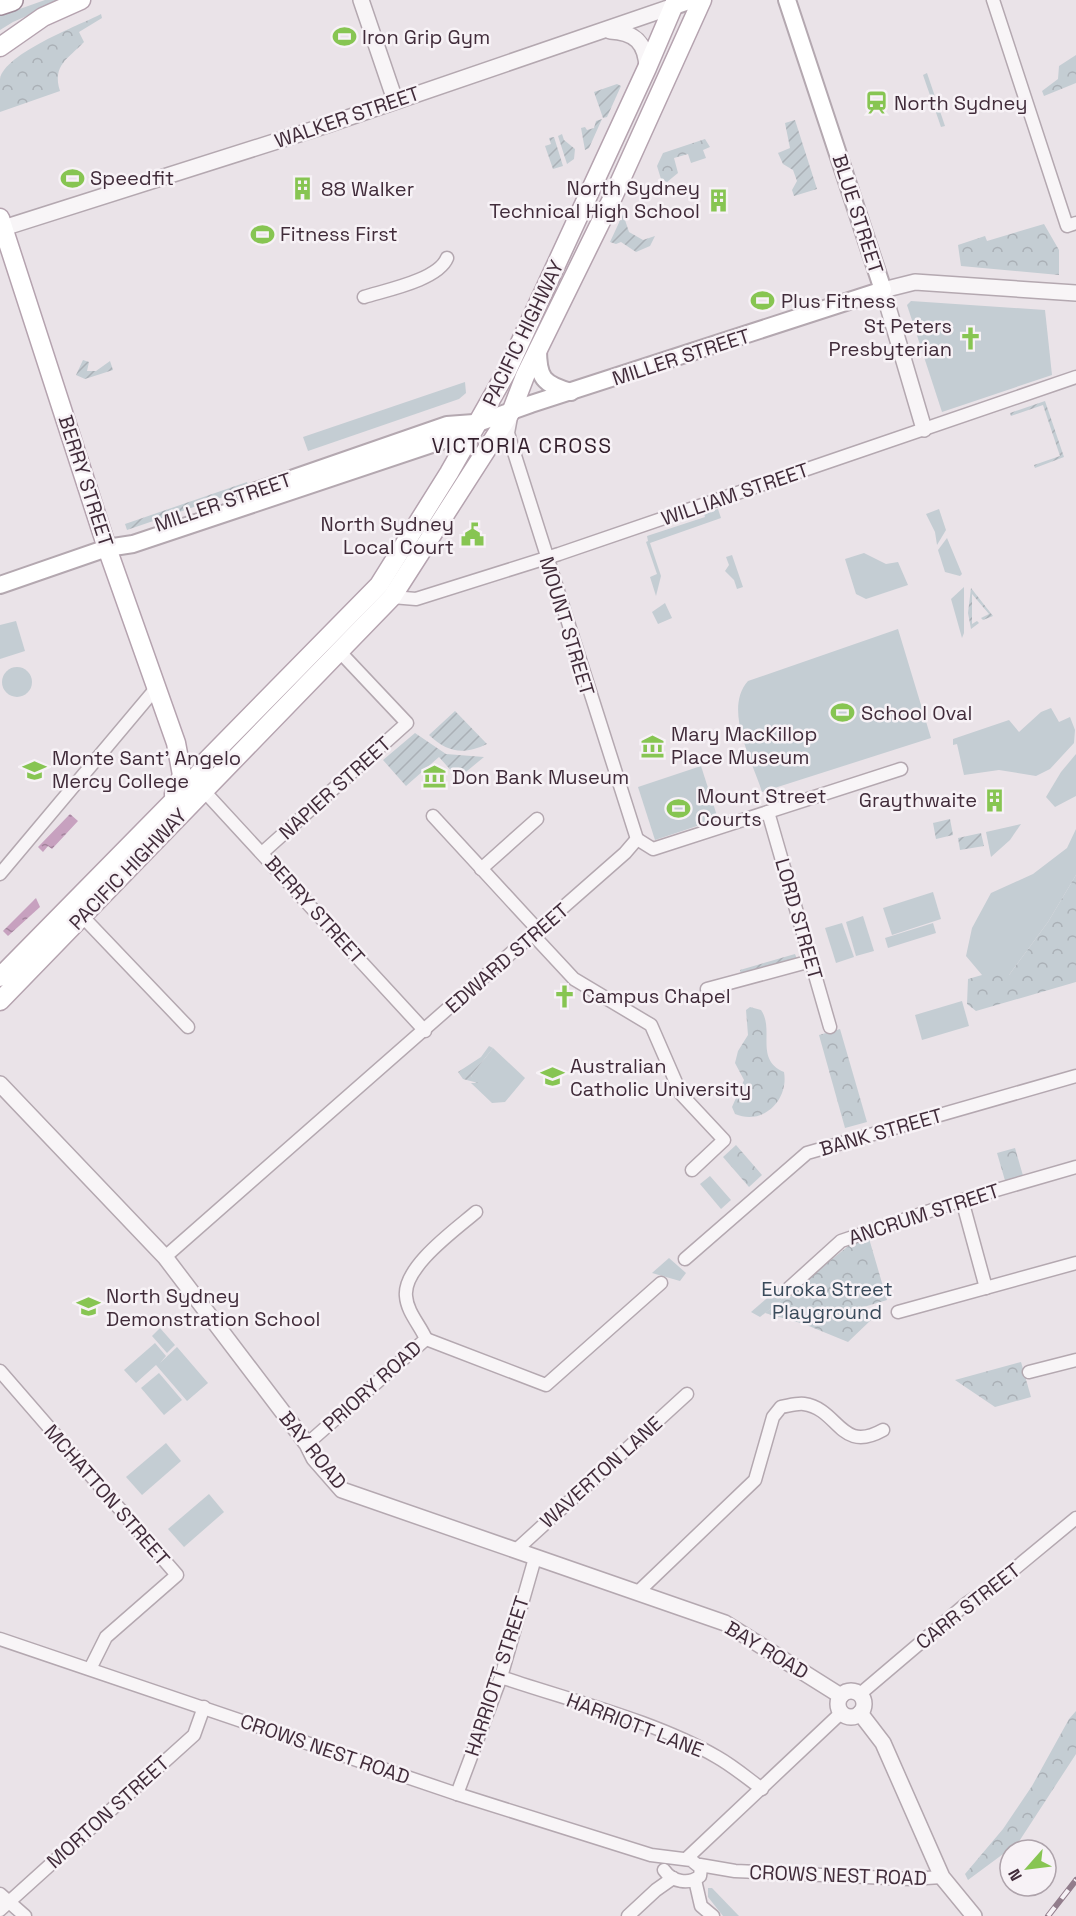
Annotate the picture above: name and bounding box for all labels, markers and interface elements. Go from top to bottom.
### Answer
sports icon: Iron Grip Gym [331,24,357,50]
place label: Iron Grip Gym [362,24,490,50]
street label: WALKER STREET [271,80,423,154]
station icon: North Sydney [863,90,889,116]
place label: North Sydney [894,90,1028,116]
street label: BLUE STREET [826,151,890,277]
sports icon: Speedfit [59,165,85,191]
place label: Speedfit [90,165,174,191]
place label: North Sydney Technical High School [489,175,700,224]
building icon: 88 Walker [290,176,316,202]
place label: 88 Walker [321,176,414,202]
building icon: North Sydney Technical High School [705,187,731,213]
sports icon: Fitness First [249,221,275,247]
place label: Fitness First [280,221,398,247]
street label: PACIFIC HIGHWAY [476,256,570,410]
sports icon: Plus Fitness [750,288,776,314]
place label: Plus Fitness [781,288,896,314]
place label: St Peters Presbyterian [828,313,952,362]
street label: MILLER STREET [609,322,753,392]
church icon: St Peters Presbyterian [957,325,983,351]
street label: BERRY STREET [52,412,120,550]
district label: VICTORIA CROSS [431,432,613,459]
street label: WILLIAM STREET [658,456,812,531]
street label: MILLER STREET [151,466,295,538]
place label: North Sydney Local Court [321,511,454,560]
public building icon: North Sydney Local Court [459,522,485,548]
street label: MOUNT STREET [534,553,601,699]
sports icon: School Oval [830,700,856,726]
place label: School Oval [861,700,973,726]
place label: Mary MacKillop Place Museum [671,721,817,770]
street label: NAPIER STREET [273,731,397,845]
museum icon: Mary MacKillop Place Museum [640,733,666,759]
place label: Monte Sant' Angelo Mercy College [52,745,241,794]
school or university icon: Monte Sant' Angelo Mercy College [21,757,47,783]
museum icon: Don Bank Museum [421,764,447,790]
place label: Don Bank Museum [452,764,629,790]
place label: Mount Street Courts [697,783,826,832]
place label: Graythwaite [859,787,977,813]
building icon: Graythwaite [982,787,1008,813]
sports icon: Mount Street Courts [666,795,692,821]
street label: PACIFIC HIGHWAY [63,803,193,935]
street label: BERRY STREET [260,850,371,970]
street label: LORD STREET [769,855,829,983]
street label: EDWARD STREET [440,897,574,1019]
church icon: Campus Chapel [551,983,577,1009]
place label: Campus Chapel [582,983,731,1009]
place label: Australian Catholic University [570,1053,751,1102]
school or university icon: Australian Catholic University [539,1064,565,1090]
street label: BANK STREET [817,1102,946,1162]
street label: ANCRUM STREET [845,1177,1003,1251]
park label: Euroka Street Playground [761,1276,893,1325]
place label: North Sydney Demonstration School [106,1283,320,1332]
school or university icon: North Sydney Demonstration School [75,1294,101,1320]
street label: PRIORY ROAD [317,1335,427,1437]
street label: BAY ROAD [274,1406,352,1494]
street label: WAVERTON LANE [534,1410,668,1534]
street label: MCHATTON STREET [38,1419,176,1571]
street label: CARR STREET [910,1557,1026,1655]
street label: HARRIOTT STREET [459,1592,535,1759]
street label: BAY ROAD [720,1615,814,1685]
street label: HARRIOTT LANE [563,1687,707,1763]
street label: CROWS NEST ROAD [237,1708,413,1790]
street label: MORTON STREET [41,1750,175,1874]
north arrow [998,1838,1058,1898]
street label: CROWS NEST ROAD [749,1859,927,1891]
text: N [1003,1865,1027,1884]

